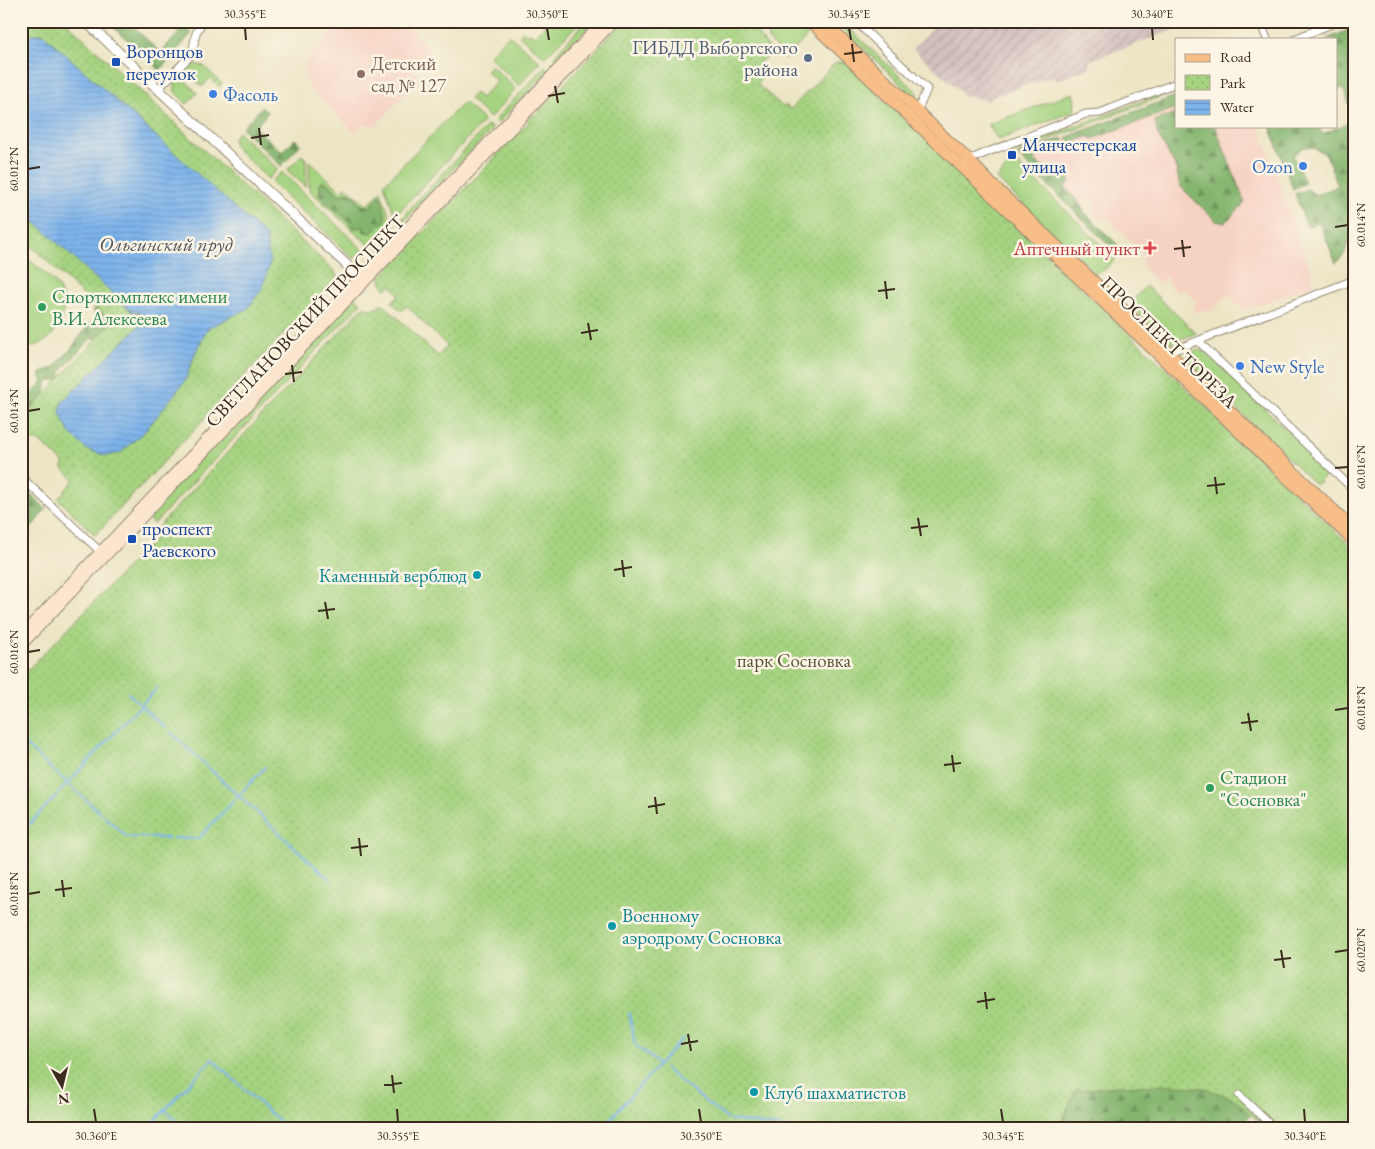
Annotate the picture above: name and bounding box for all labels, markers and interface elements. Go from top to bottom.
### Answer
text: 30.355°E [224,6,266,22]
text: 30.350°E [526,6,568,22]
text: 30.345°E [828,6,870,22]
text: 30.340°E [1131,6,1173,22]
place label: ГИБДД Выборгского района [632,35,798,82]
legend [1175,38,1338,128]
place label: Воронцов переулок [126,39,203,86]
text: Road [1220,47,1252,66]
place label: Детский сад № 127 [371,51,447,98]
marker: ГИБДД Выборгского района [802,52,814,64]
marker: Воронцов переулок [110,56,122,68]
marker: Детский сад № 127 [355,68,367,80]
text: Park [1220,73,1247,92]
place label: Фасоль [223,82,279,107]
marker: Фасоль [207,88,219,100]
text: Water [1220,97,1254,116]
place label: Манчестерская улица [1022,132,1138,179]
text: 60.012°N [6,146,22,191]
marker: Манчестерская улица [1006,149,1018,161]
place label: Ozon [1252,154,1293,179]
marker: Ozon [1297,160,1309,172]
text: 60.014°N [1353,202,1369,247]
street label: СВЕТЛАНОВСКИЙ ПРОСПЕКТ [200,209,410,432]
water label: Ольгинский пруд [99,231,233,257]
place label: Аптечный пункт [1013,236,1140,261]
marker: Аптечный пункт [1144,242,1156,254]
street label: ПРОСПЕКТ ТОРЕЗА [1095,270,1243,414]
place label: Спорткомплекс имени В.И. Алексеева [52,284,228,331]
marker: Спорткомплекс имени В.И. Алексеева [36,301,48,313]
place label: New Style [1250,354,1324,379]
marker: New Style [1234,360,1246,372]
text: 60.014°N [6,388,22,433]
text: 60.016°N [1353,444,1369,489]
place label: проспект Раевского [142,516,216,563]
marker: проспект Раевского [126,533,138,545]
place label: Каменный верблюд [319,563,467,588]
marker: Каменный верблюд [471,569,483,581]
text: 60.016°N [6,629,22,674]
park label: парк Сосновка [737,648,851,673]
text: 60.018°N [1353,685,1369,730]
place label: Стадион "Сосновка" [1220,765,1307,812]
marker: Стадион "Сосновка" [1204,782,1216,794]
text: 60.018°N [6,871,22,916]
place label: Военному аэродрому Сосновка [622,903,782,950]
marker: Военному аэродрому Сосновка [606,920,618,932]
text: 60.020°N [1353,927,1369,972]
north arrow [38,1062,88,1112]
place label: Клуб шахматистов [764,1080,906,1105]
marker: Клуб шахматистов [748,1086,760,1098]
text: N [56,1089,71,1109]
text: 30.360°E [75,1128,117,1144]
text: 30.355°E [377,1128,419,1144]
text: 30.350°E [680,1128,722,1144]
text: 30.345°E [982,1128,1024,1144]
text: 30.340°E [1284,1128,1326,1144]

